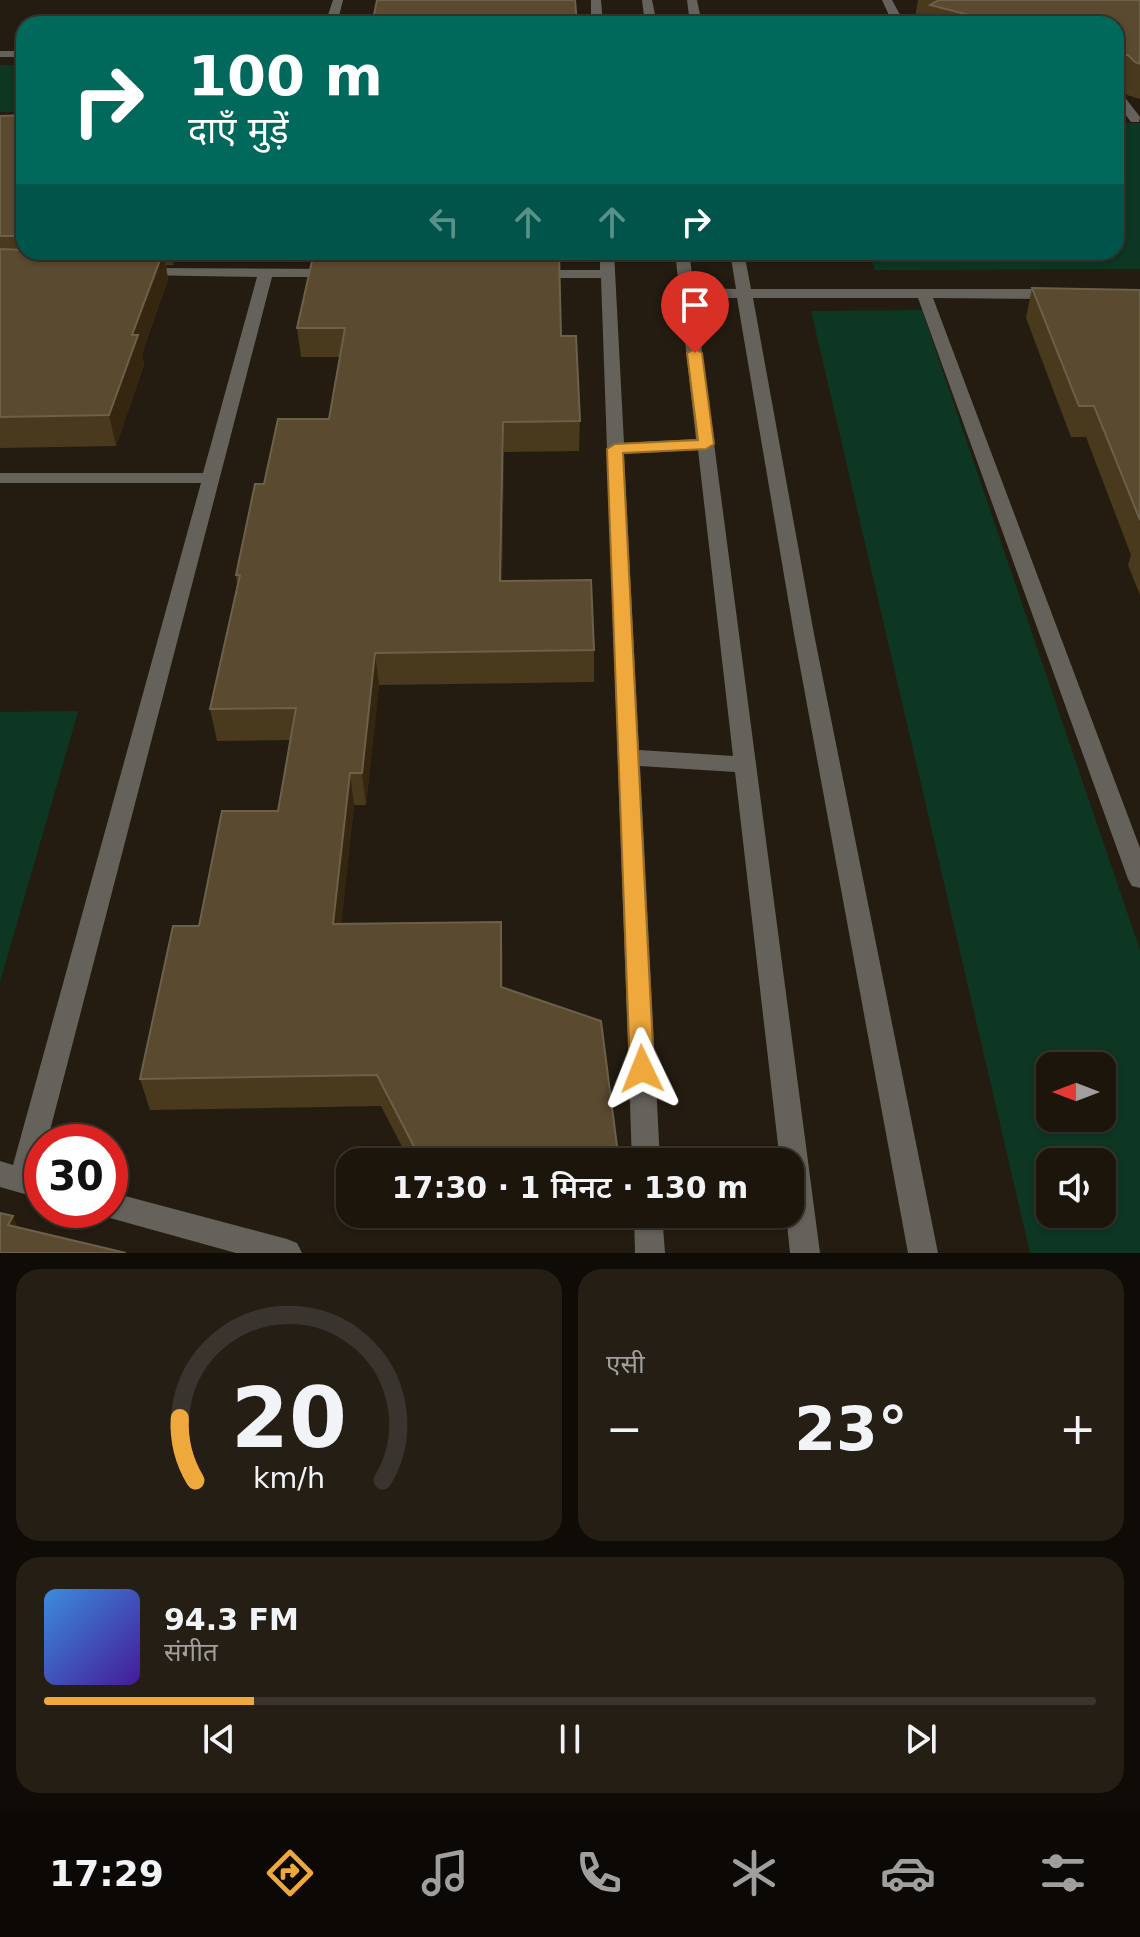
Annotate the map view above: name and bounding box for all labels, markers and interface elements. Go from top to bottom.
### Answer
text: 100 m [188,43,383,108]
icon: right [56,48,160,152]
text: दाएँ मुड़ें [188,110,289,151]
icon: left [422,200,466,244]
icon: ahead [506,200,550,244]
icon: ahead [590,200,634,244]
icon: right [674,200,718,244]
pin [661,271,729,353]
icon: arrive [673,283,717,327]
position arrow [600,1027,684,1111]
north arrow [1036,1052,1116,1132]
map controls [1036,1052,1116,1228]
speed limit sign: 30 [24,1124,128,1228]
button: sound [1036,1148,1116,1228]
text: 17:30 · 1 मिनट · 130 m [392,1170,748,1205]
text: एसी [606,1349,645,1379]
text: 20 [231,1370,347,1467]
text: 23° [794,1394,908,1464]
text: − [606,1403,643,1454]
text: + [1059,1403,1096,1454]
text: km/h [253,1461,325,1495]
text: 94.3 FM [164,1602,299,1637]
text: संगीत [164,1637,218,1667]
icon: previous [197,1717,241,1761]
icon: pause [548,1717,592,1761]
icon: next [899,1717,943,1761]
icon: directions [262,1845,318,1901]
icon: music [417,1845,473,1901]
icon: phone [571,1845,627,1901]
icon: climate [726,1845,782,1901]
icon: car [880,1845,936,1901]
icon: filters [1035,1845,1091,1901]
text: 17:29 [49,1853,164,1894]

